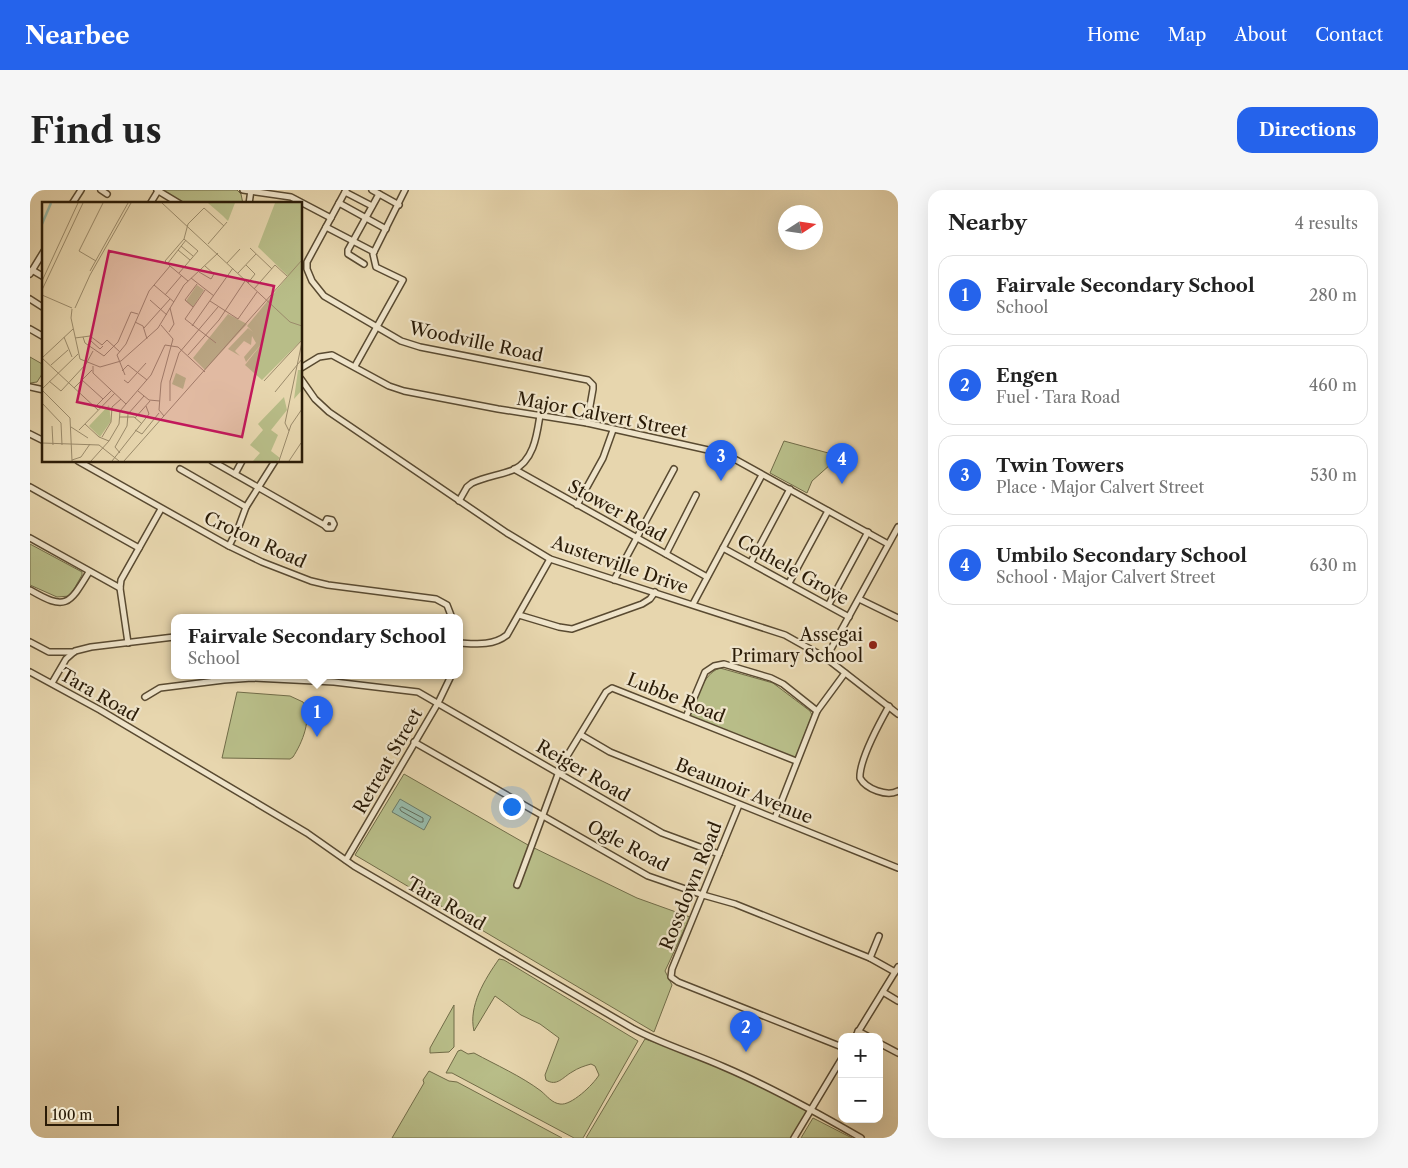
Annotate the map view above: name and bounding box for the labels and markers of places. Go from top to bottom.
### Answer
pin: 3 [705,440,737,481]
pin: 4 [826,443,858,484]
place label: Assegai Primary School [731,624,864,667]
marker: Assegai Primary School [867,639,879,651]
pin: 1 [301,696,333,737]
pin: 2 [730,1011,762,1052]

